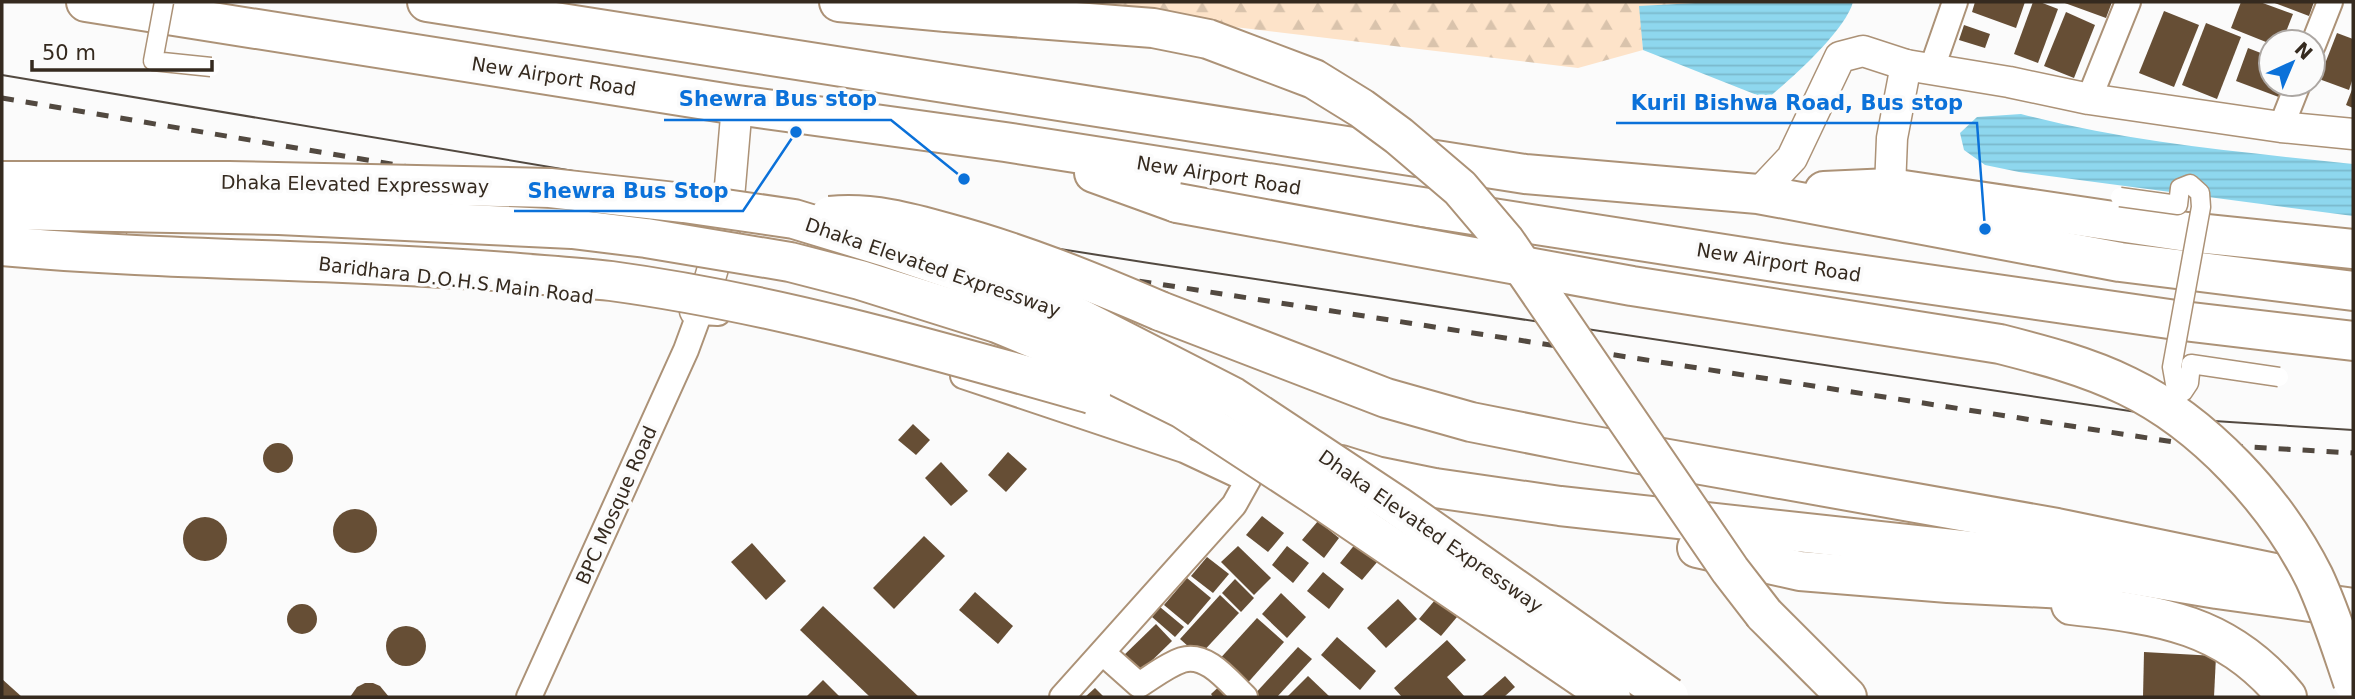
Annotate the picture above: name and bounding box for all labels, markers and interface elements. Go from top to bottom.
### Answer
scale bar [32,28,212,72]
north arrow [2257,28,2327,98]
text: N [2290,37,2317,64]
text: 50 m [42,41,96,65]
street label: New Airport Road [470,52,638,100]
callout: Shewra Bus stop [664,78,891,120]
callout: Kuril Bishwa Road, Bus stop [1616,81,1977,123]
text: Shewra Bus stop [679,87,877,111]
text: Kuril Bishwa Road, Bus stop [1631,91,1963,115]
street label: New Airport Road [1135,151,1303,199]
callout: Shewra Bus Stop [514,169,743,211]
street label: Dhaka Elevated Expressway [221,171,489,197]
text: Shewra Bus Stop [528,179,728,203]
street label: Dhaka Elevated Expressway [803,213,1063,321]
street label: New Airport Road [1695,238,1863,286]
street label: Baridhara D.O.H.S Main Road [317,252,595,308]
street label: BPC Mosque Road [571,422,661,588]
street label: Dhaka Elevated Expressway [1315,445,1547,617]

